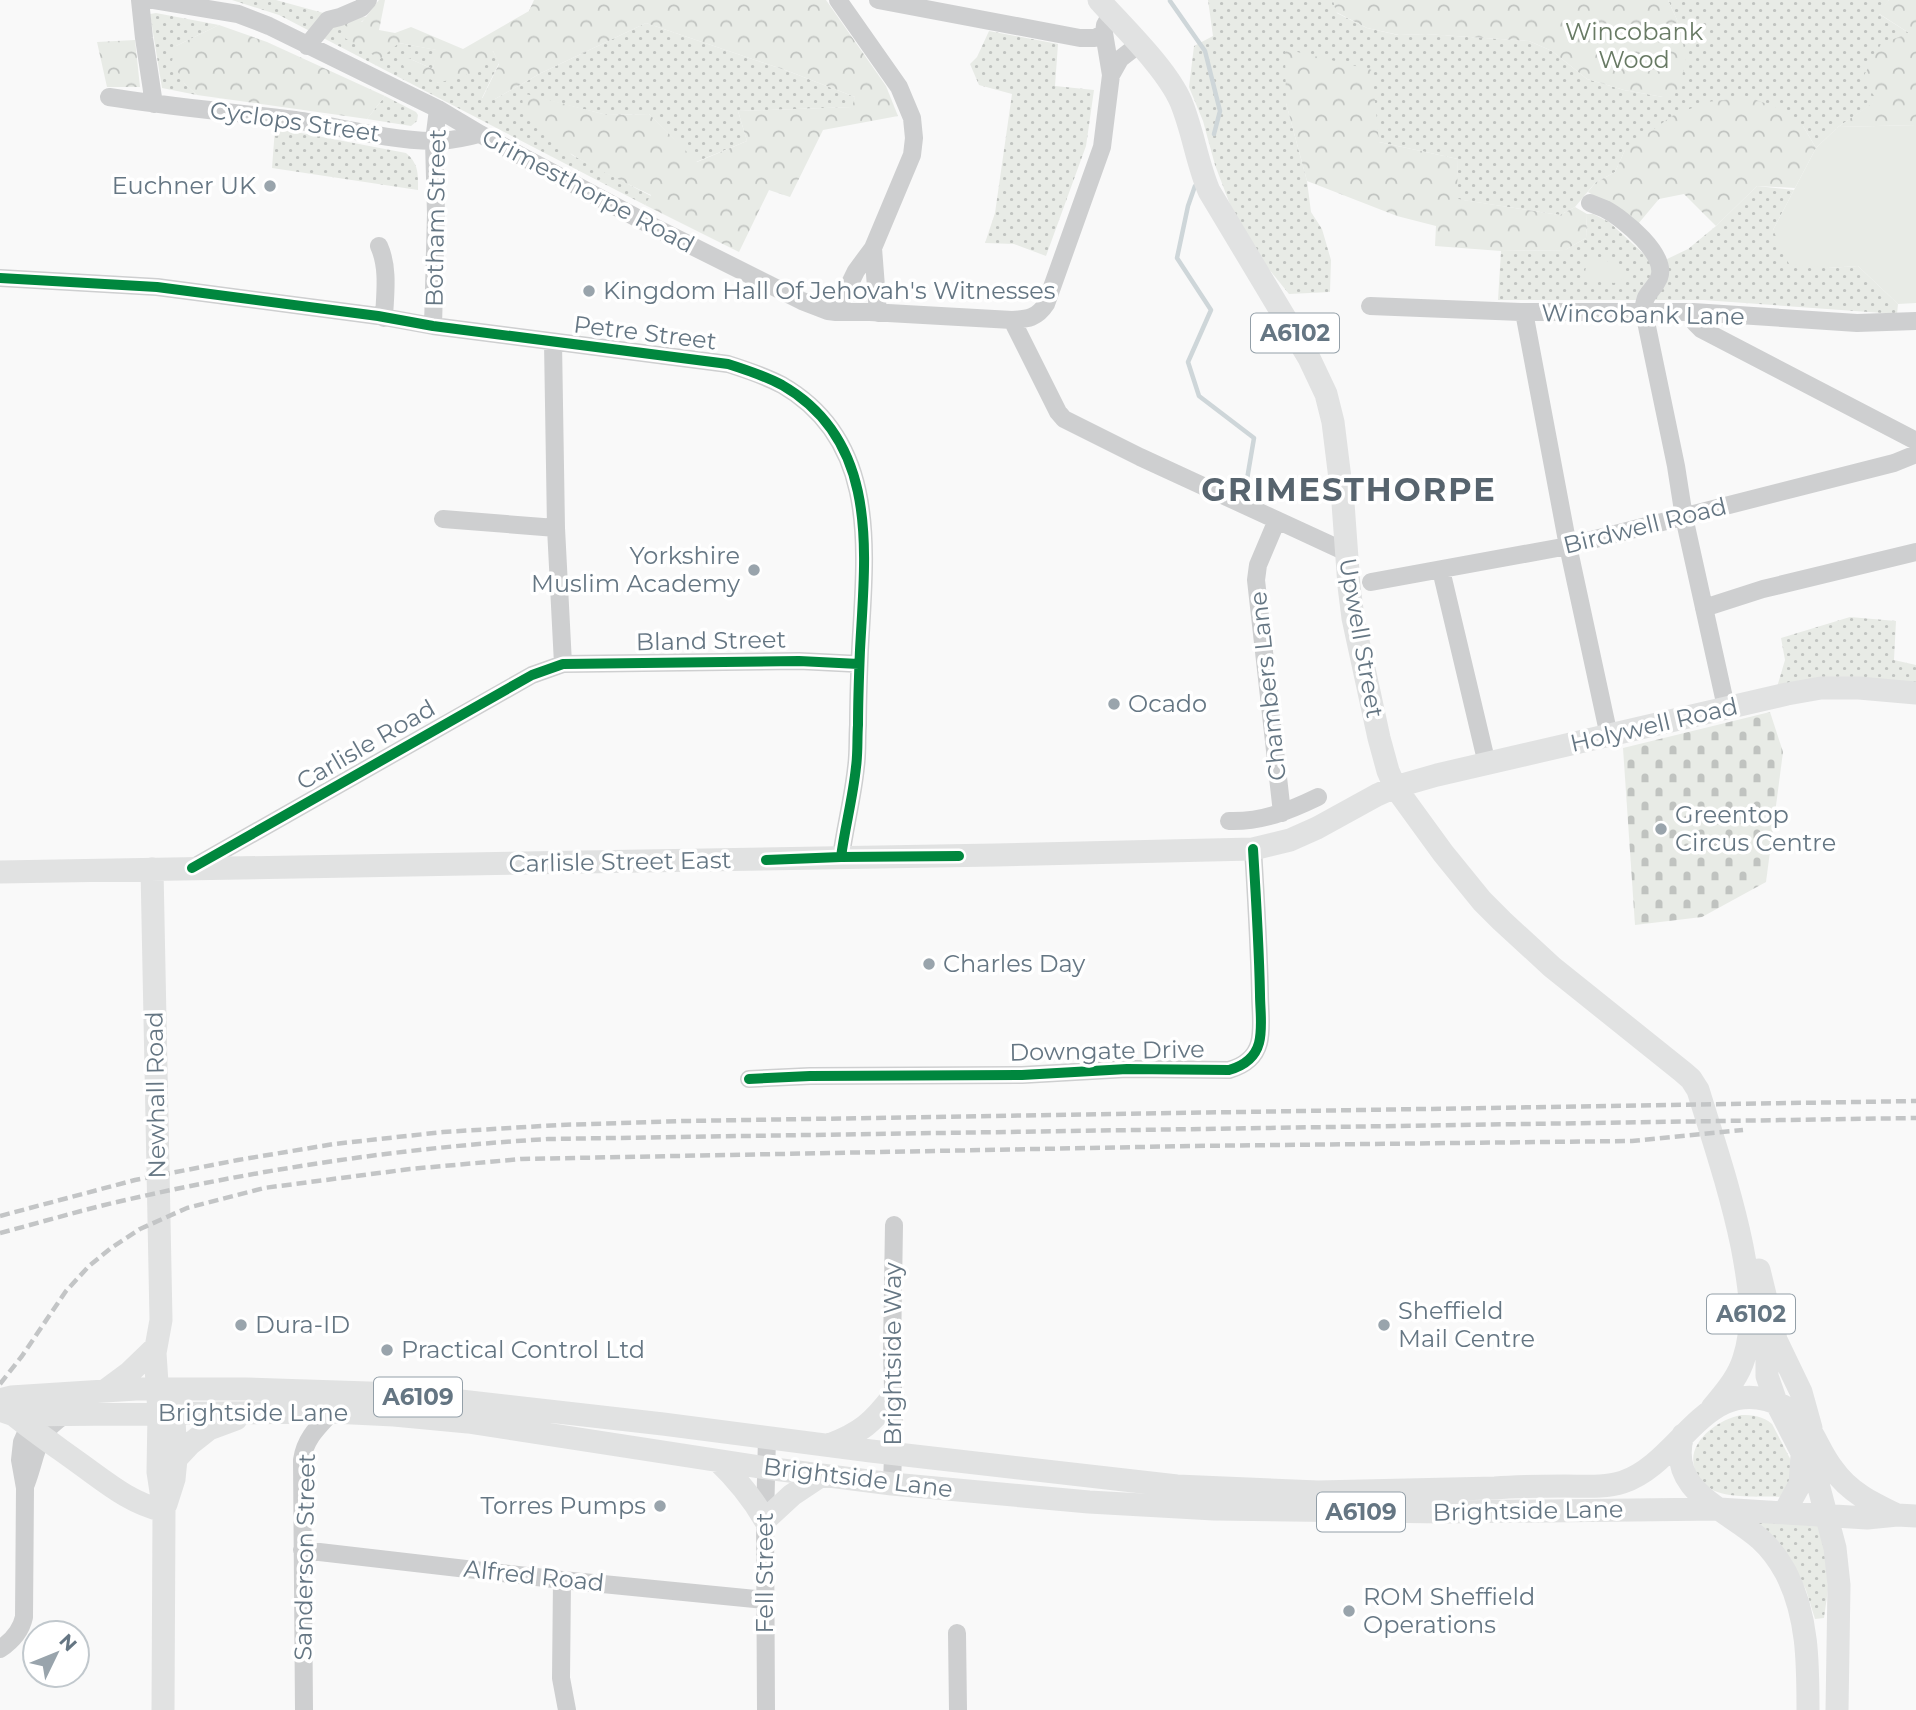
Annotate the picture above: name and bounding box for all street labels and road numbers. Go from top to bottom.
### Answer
street label: Cyclops Street [208,95,382,148]
street label: Grimesthorpe Road [477,122,699,259]
street label: Botham Street [419,129,452,307]
street label: Wincobank Lane [1541,298,1745,331]
street label: Petre Street [572,309,718,356]
road number: A6102 [1251,314,1339,352]
street label: Birdwell Road [1560,491,1730,560]
street label: Upwell Street [1333,556,1390,720]
street label: Chambers Lane [1243,590,1292,782]
street label: Bland Street [636,625,787,656]
street label: Holywell Road [1567,691,1740,758]
street label: Carlisle Road [291,693,440,796]
street label: Carlisle Street East [508,845,732,878]
street label: Newhall Road [140,1011,171,1179]
street label: Downgate Drive [1009,1034,1205,1067]
street label: Brightside Way [878,1262,907,1446]
road number: A6102 [1707,1294,1795,1334]
road number: A6109 [374,1378,462,1416]
street label: Brightside Lane [158,1398,348,1427]
street label: Brightside Lane [762,1451,954,1504]
street label: Sanderson Street [288,1453,321,1661]
road number: A6109 [1317,1492,1405,1532]
street label: Brightside Lane [1432,1494,1624,1527]
street label: Fell Street [750,1512,779,1634]
street label: Alfred Road [462,1554,606,1597]

